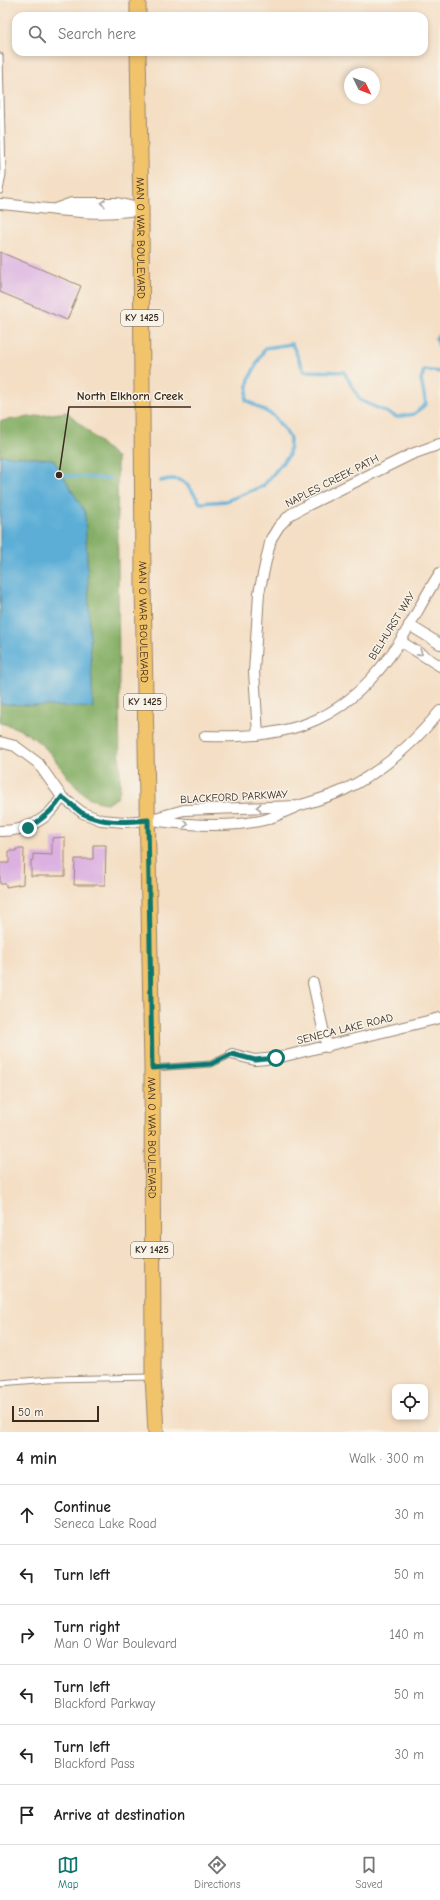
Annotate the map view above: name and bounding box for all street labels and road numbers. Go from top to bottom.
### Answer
street label: MAN O WAR BOULEVARD [134,177,148,299]
road number: KY 1425 [121,310,163,326]
street label: NAPLES CREEK PATH [283,452,381,510]
street label: MAN O WAR BOULEVARD [136,561,151,683]
street label: BELHURST WAY [366,589,418,662]
road number: KY 1425 [124,694,166,710]
street label: BLACKFORD PARKWAY [180,788,289,806]
street label: SENECA LAKE ROAD [296,1011,394,1047]
street label: MAN O WAR BOULEVARD [146,1077,159,1199]
road number: KY 1425 [131,1242,173,1258]

